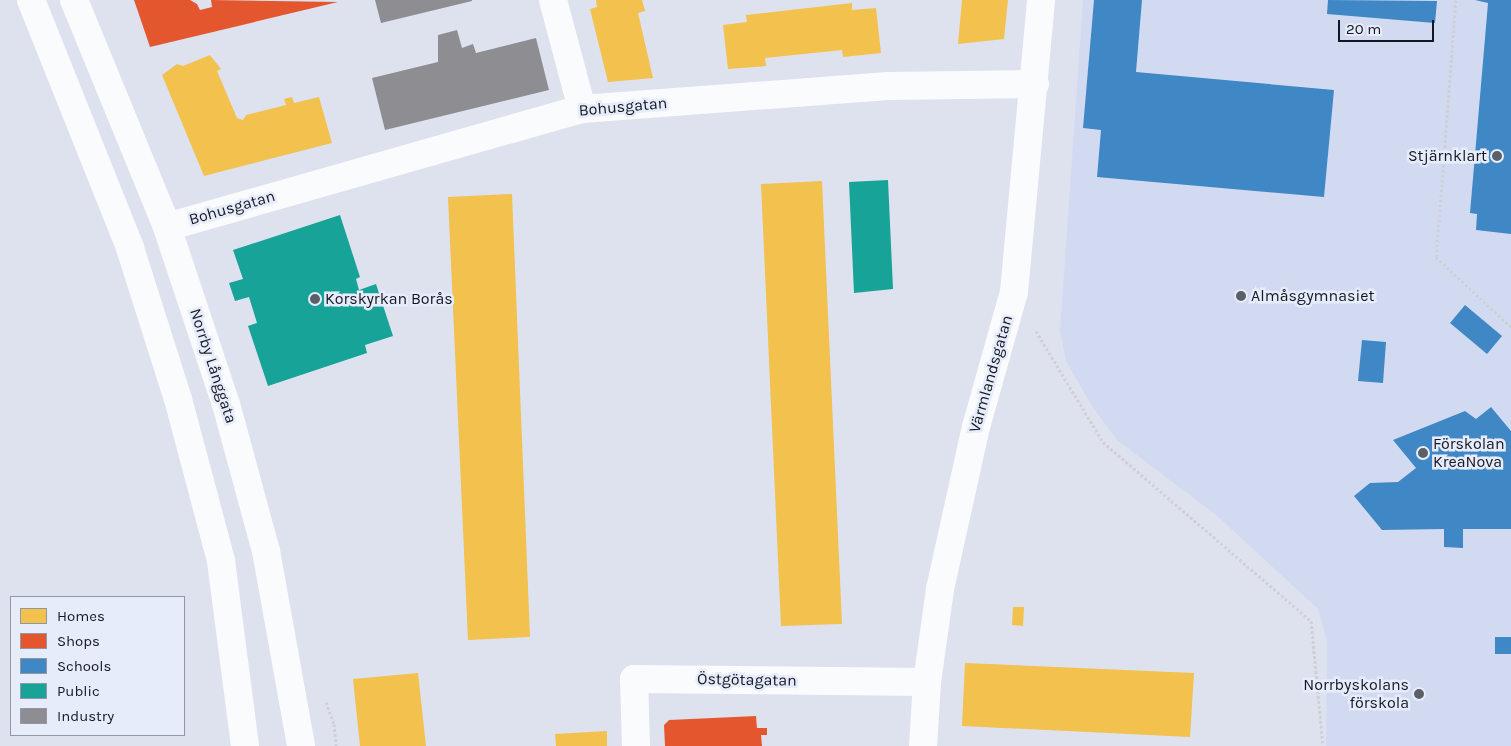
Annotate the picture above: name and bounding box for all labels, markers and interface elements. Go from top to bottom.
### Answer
scale bar [1341,10,1437,42]
text: 20 m [1346,20,1381,38]
street label: Bohusgatan [578,94,668,120]
place label: Stjärnklart [1408,146,1487,166]
marker: Stjärnklart [1491,150,1503,162]
street label: Bohusgatan [187,187,277,229]
place label: Almåsgymnasiet [1251,286,1374,306]
place label: Korskyrkan Borås [325,289,453,309]
marker: Almåsgymnasiet [1235,290,1247,302]
marker: Korskyrkan Borås [309,293,321,305]
street label: Norrby Långgata [185,306,241,426]
street label: Värmlandsgatan [965,313,1017,435]
place label: Förskolan KreaNova [1433,434,1505,472]
marker: Förskolan KreaNova [1417,447,1429,459]
legend [10,596,185,736]
text: Homes [57,607,105,625]
text: Shops [57,632,100,650]
text: Schools [57,657,111,675]
street label: Östgötagatan [697,670,797,690]
place label: Norrbyskolans förskola [1303,675,1409,713]
text: Public [57,682,100,700]
marker: Norrbyskolans förskola [1413,688,1425,700]
text: Industry [57,707,114,725]

